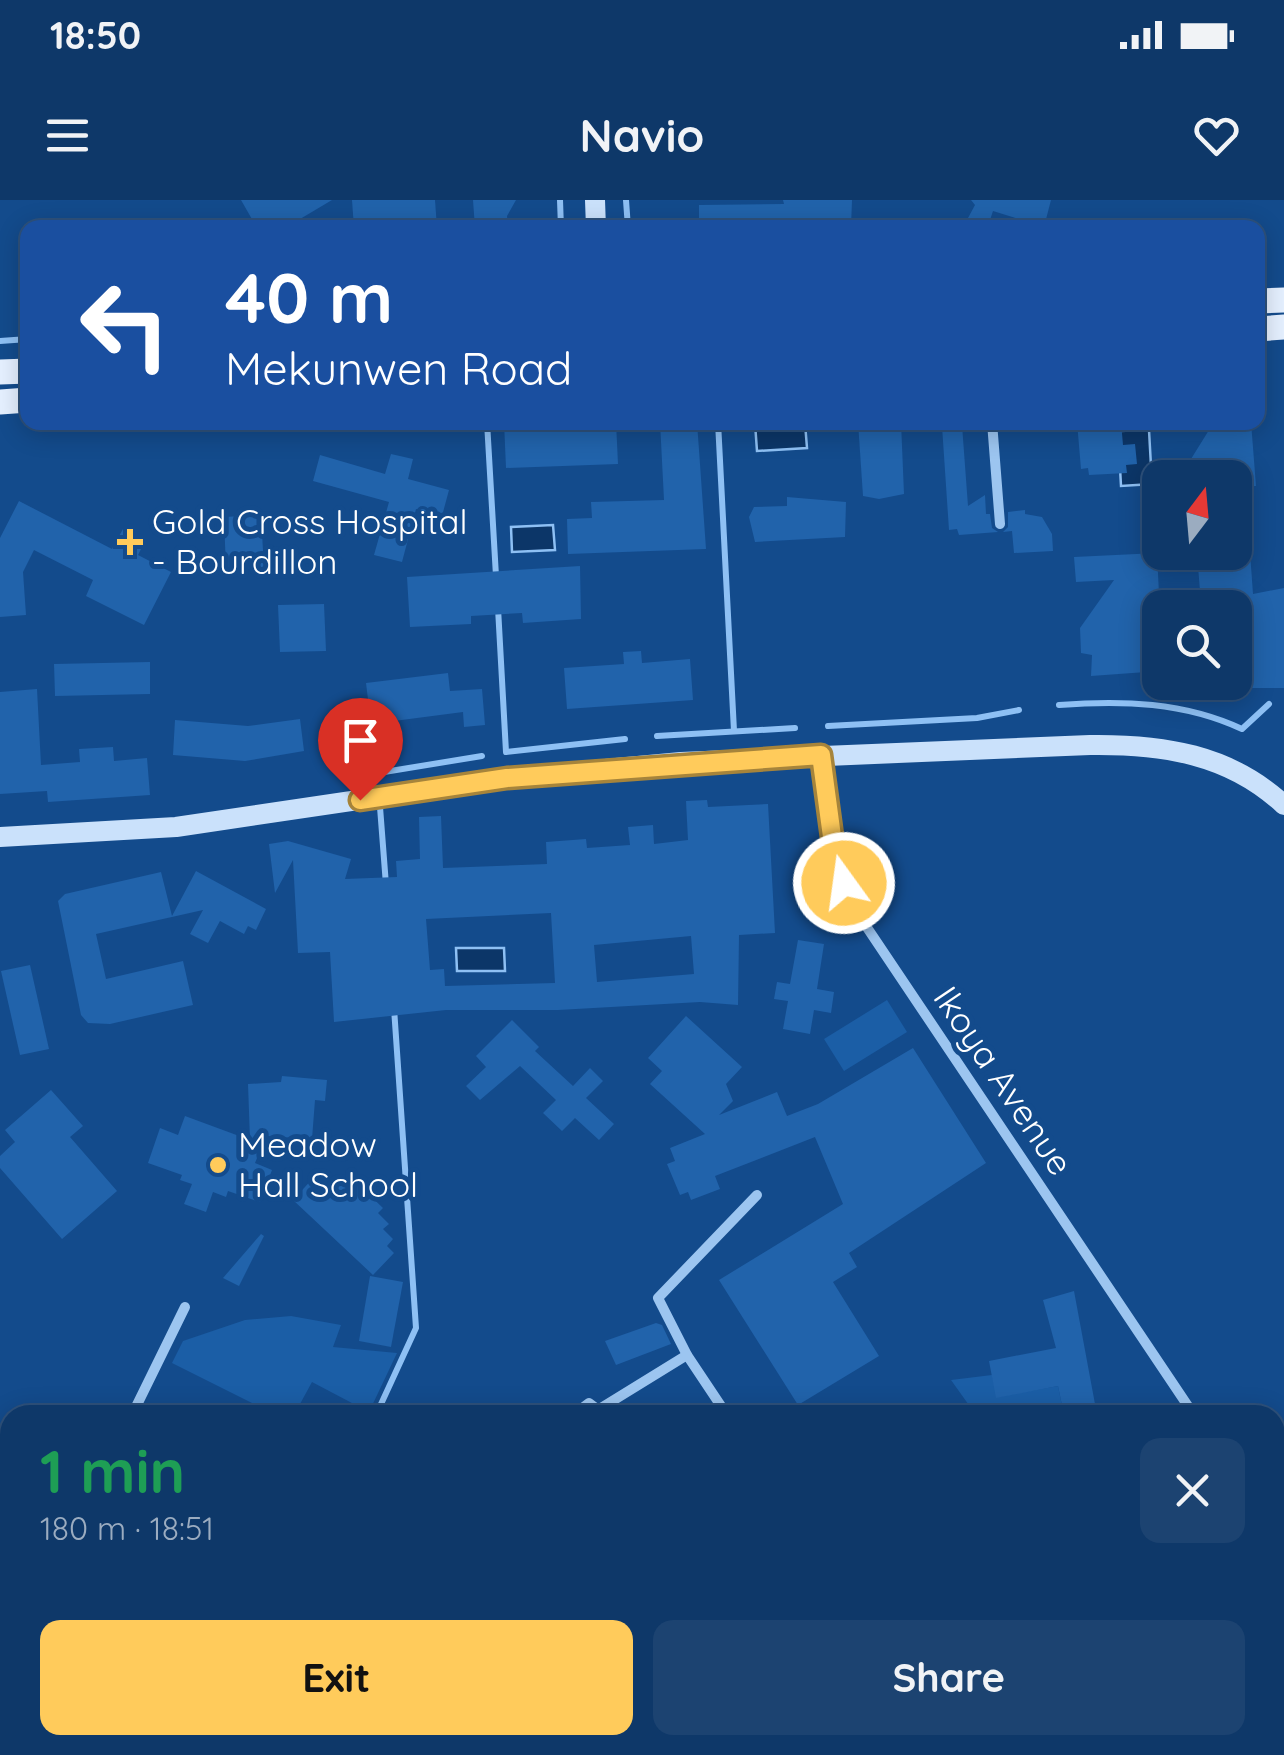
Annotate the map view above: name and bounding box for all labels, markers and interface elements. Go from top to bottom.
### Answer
text: 18:50 [50,11,141,59]
text: Navio [580,107,704,163]
icon: menu [40,108,95,163]
icon: heart [1189,108,1244,163]
text: 40 m [225,253,393,341]
icon: left [60,260,190,390]
text: Mekunwen Road [225,340,572,396]
north arrow [1142,460,1252,570]
map controls [1142,460,1252,700]
place label: Gold Cross Hospital - Bourdillon [152,499,468,583]
marker: Gold Cross Hospital - Bourdillon [117,529,143,555]
button: search [1142,590,1252,700]
pin [318,698,403,801]
icon: arrive [333,713,388,768]
position arrow [792,831,896,935]
street label: Ikoya Avenue [925,978,1083,1183]
place label: Meadow Hall School [238,1122,418,1206]
marker: Meadow Hall School [207,1154,229,1176]
text: 1 min [40,1433,185,1508]
button: close [1140,1438,1245,1543]
text: 180 m · 18:51 [40,1508,214,1548]
button: Exit [40,1620,633,1735]
button: Share [653,1620,1245,1735]

